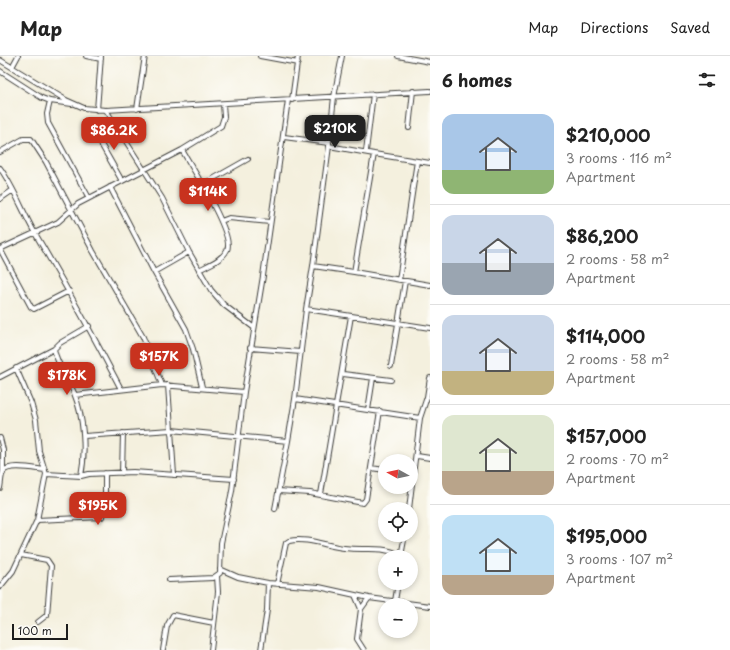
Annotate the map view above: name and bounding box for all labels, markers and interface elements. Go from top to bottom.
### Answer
text: Map [20,14,62,42]
text: Map [528,17,558,38]
text: Directions [580,17,648,38]
text: Saved [670,17,710,38]
text: 6 homes [442,67,512,93]
icon: filters [696,69,718,91]
pin: $210K [307,115,363,149]
pin: $86.2K [81,117,147,151]
text: $210K [314,118,356,137]
text: $86.2K [90,120,138,139]
text: $210,000 [566,122,651,148]
icon: home [474,130,522,178]
text: 3 rooms · 116 m² [566,148,672,167]
text: Apartment [566,167,635,186]
pin: $114K [180,178,236,212]
text: $114K [188,181,228,200]
text: $86,200 [566,223,639,249]
icon: home [474,231,522,279]
text: 2 rooms · 58 m² [566,249,669,268]
text: Apartment [566,268,635,287]
text: $114,000 [566,323,645,349]
icon: home [474,331,522,379]
pin: $157K [131,343,187,377]
text: $157K [139,346,179,365]
text: 2 rooms · 58 m² [566,349,669,368]
pin: $178K [39,362,95,396]
text: $178K [47,365,87,384]
text: Apartment [566,368,635,387]
text: $157,000 [566,423,646,449]
icon: home [474,431,522,479]
text: 2 rooms · 70 m² [566,449,669,468]
north arrow [378,454,418,494]
map controls [378,454,418,638]
text: Apartment [566,468,635,487]
pin: $195K [70,492,126,526]
text: $195K [78,495,118,514]
button: locate [378,502,418,542]
text: $195,000 [566,523,647,549]
icon: home [474,531,522,579]
text: 3 rooms · 107 m² [566,549,673,568]
button: + [378,550,418,590]
text: Apartment [566,568,635,587]
button: − [378,598,418,638]
scale bar [12,622,68,641]
text: 100 m [18,622,52,639]

